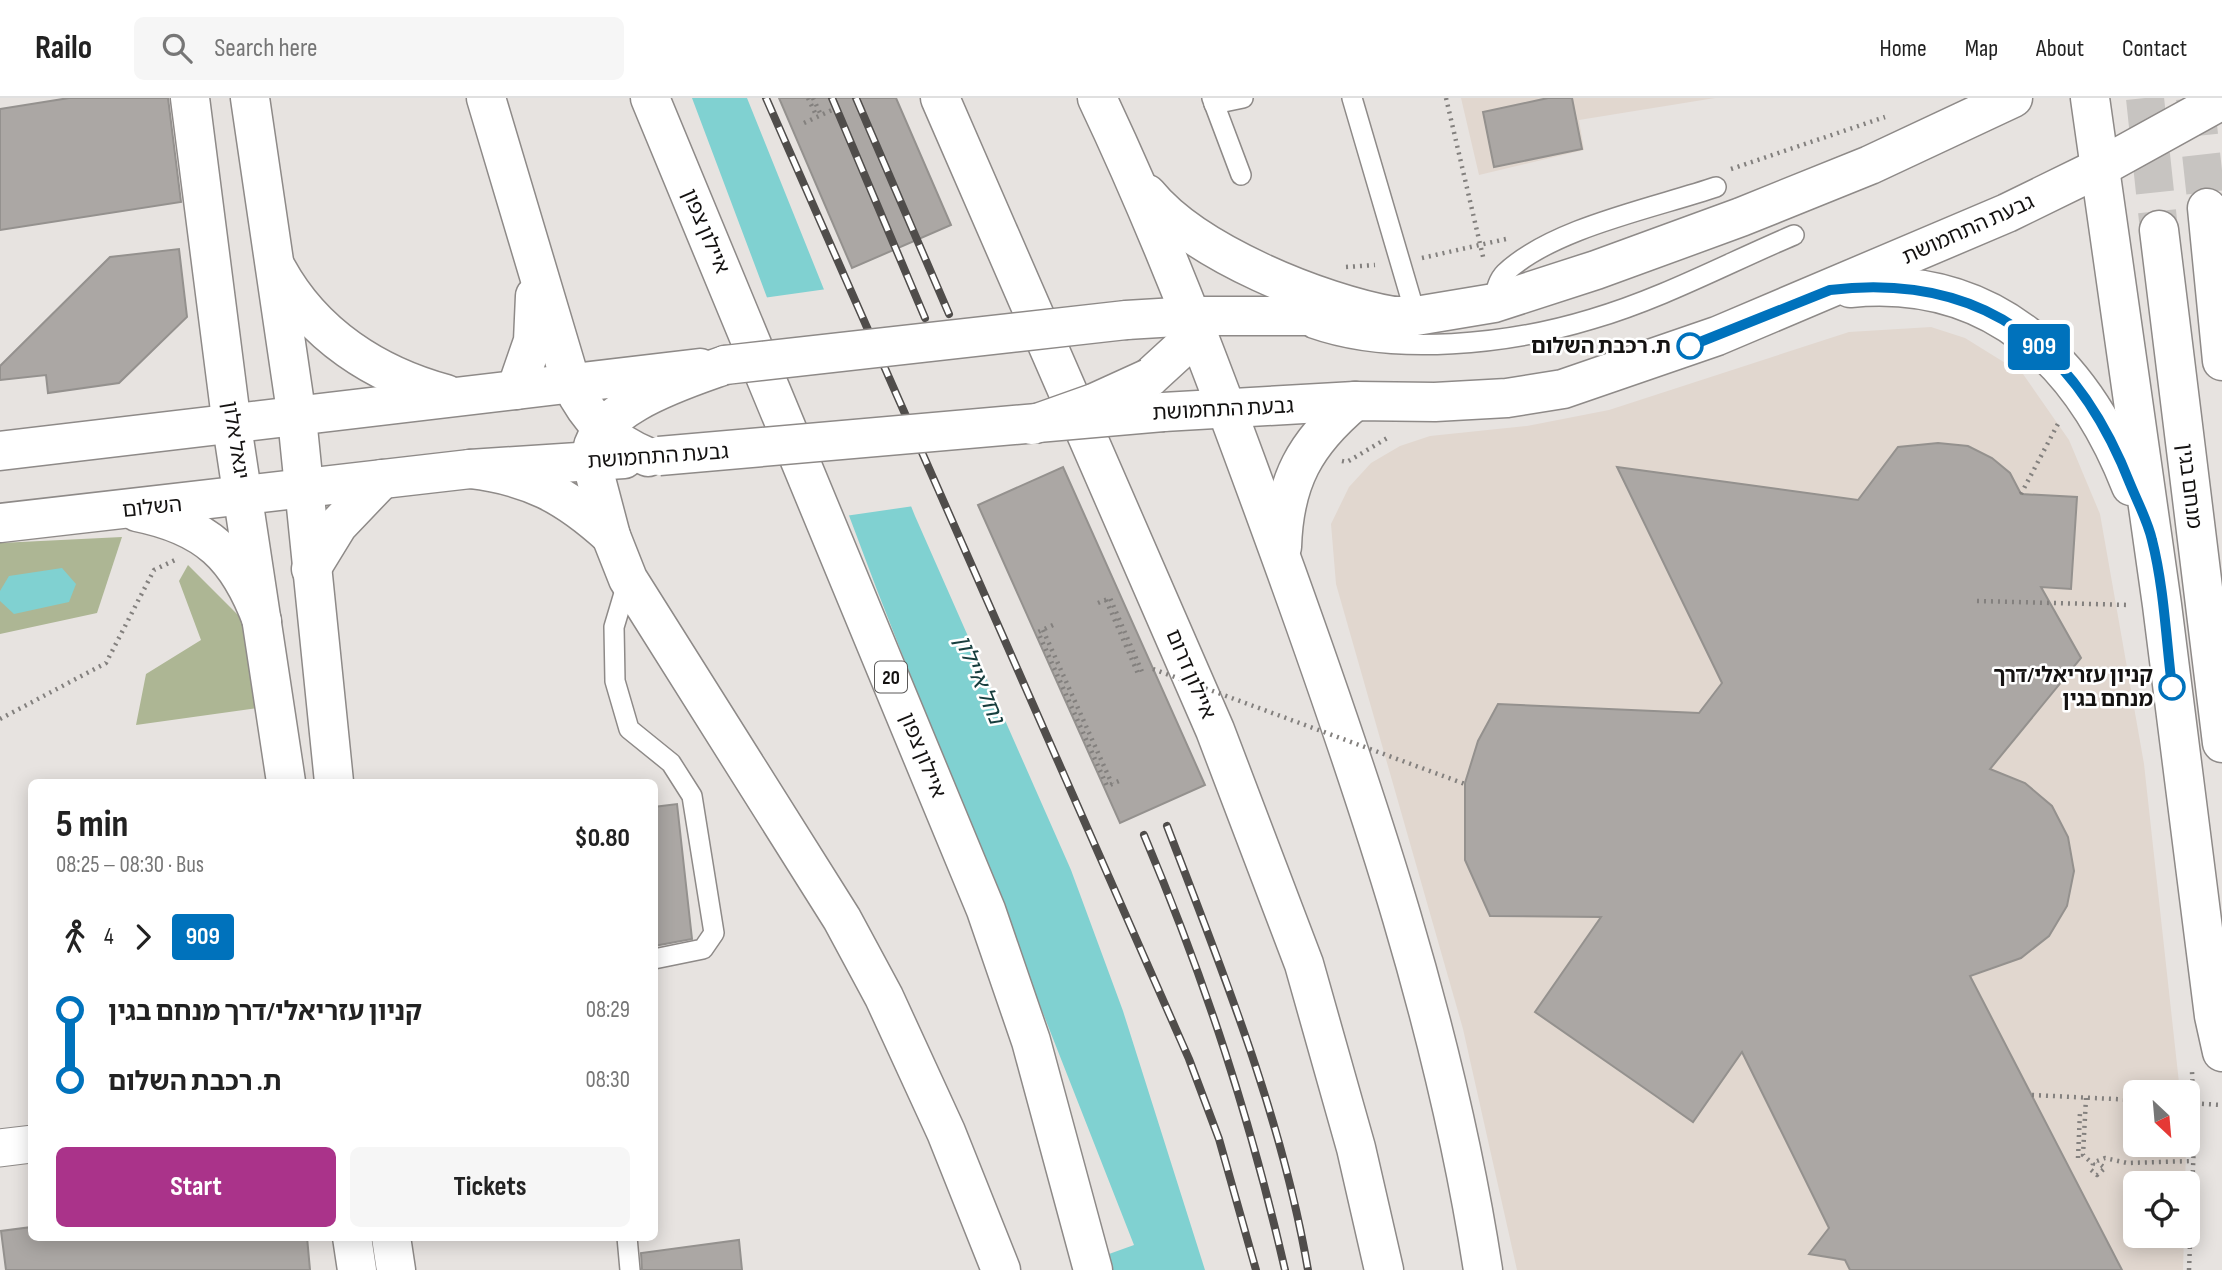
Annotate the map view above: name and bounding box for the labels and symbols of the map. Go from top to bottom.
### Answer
street label: איילון צפון [676,185,735,277]
street label: גבעת התחמושת [1898,189,2038,270]
line badge: 909 [1999,324,2079,370]
marker: ת. רכבת השלום [1677,333,1703,359]
place label: ת. רכבת השלום [1531,334,1671,359]
street label: גבעת התחמושת [1152,393,1294,426]
street label: יגאל אלון [217,399,254,481]
street label: גבעת התחמושת [587,439,730,474]
street label: מנחם בגין [2172,442,2207,530]
street label: השלום [121,492,183,523]
street label: איילון דרום [1161,626,1221,723]
water label: נחל איילון [948,631,1011,730]
road number: 20 [875,662,907,692]
place label: קניון עזריאלי/דרך מנחם בגין [1993,663,2153,712]
marker: קניון עזריאלי/דרך מנחם בגין [2159,674,2185,700]
street label: איילון צפון [894,709,951,801]
north arrow [2123,1080,2200,1157]

